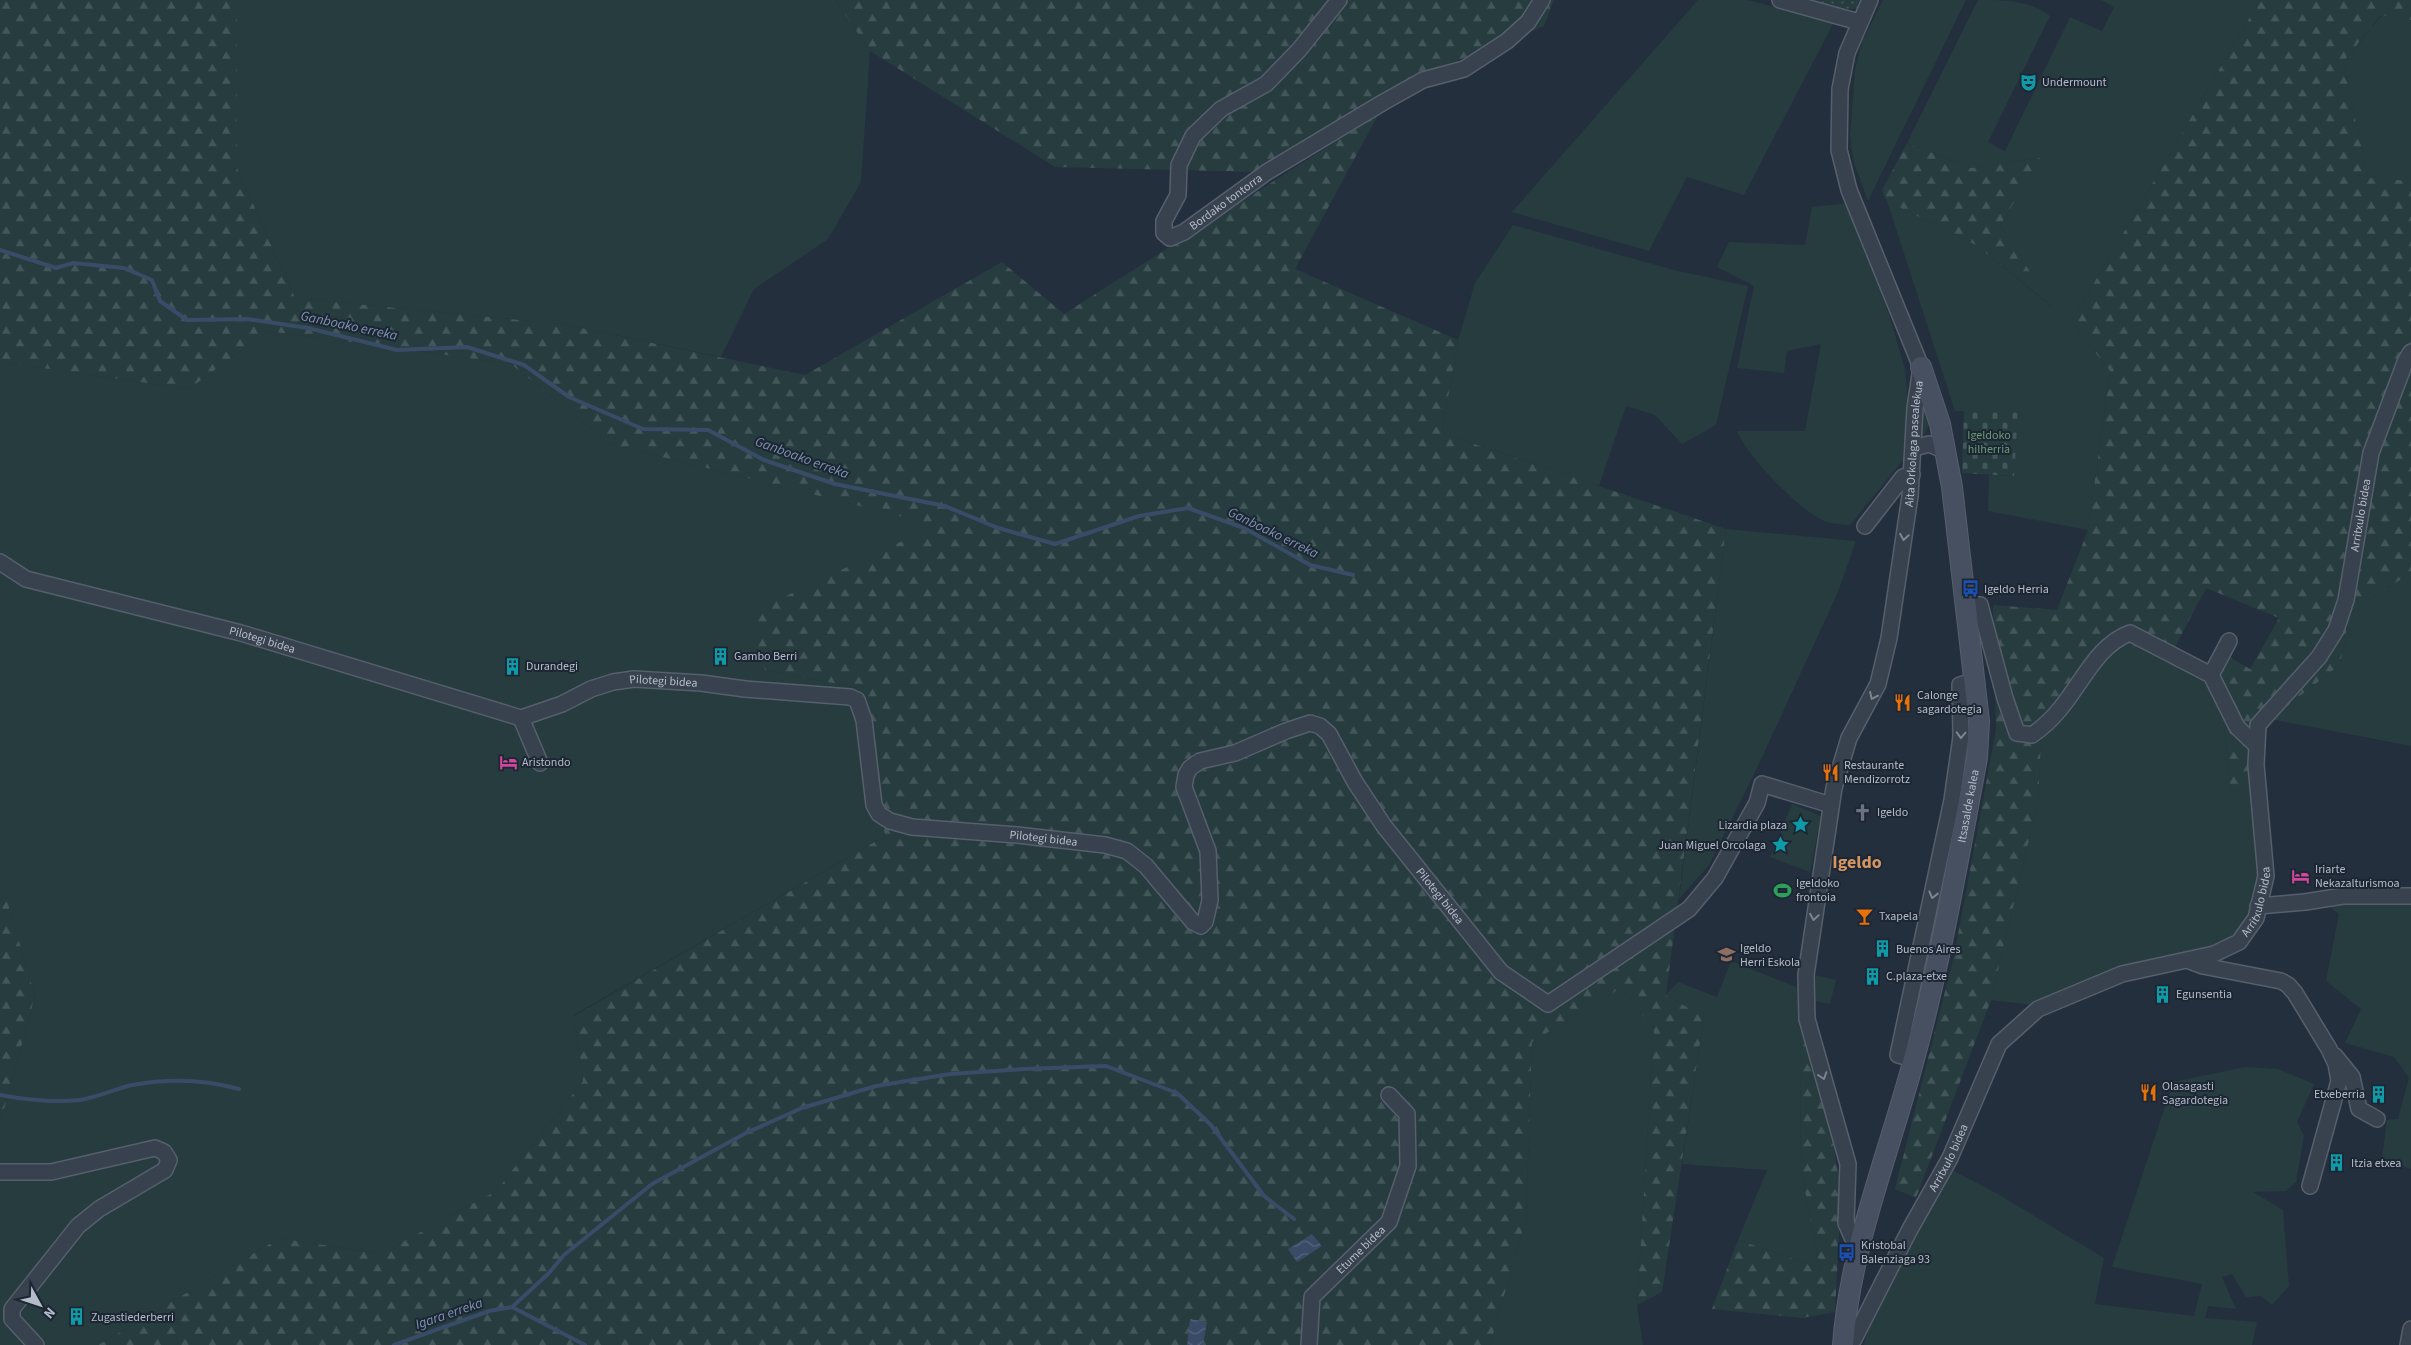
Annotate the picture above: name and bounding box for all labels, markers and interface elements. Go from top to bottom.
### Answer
theatre icon: Undermount [2018,72,2038,92]
place label: Undermount [2042,74,2107,91]
street label: Bordako tontorra [1186,170,1266,234]
water label: Ganboako erreka [299,306,400,346]
street label: Aita Orkolaga pasealekua [1900,379,1927,508]
park label: Igeldoko hilherria [1967,427,2011,458]
water label: Ganboako erreka [752,432,852,484]
street label: Arritxulo bidea [2346,477,2375,553]
water label: Ganboako erreka [1224,502,1322,564]
one-way arrow [1899,533,1910,541]
bus stop icon: Igeldo Herria [1960,579,1980,599]
place label: Igeldo Herria [1984,581,2049,598]
street label: Pilotegi bidea [227,622,297,658]
building icon: Gambo Berri [710,646,730,666]
place label: Gambo Berri [734,648,797,665]
building icon: Durandegi [502,656,522,676]
place label: Durandegi [526,658,578,675]
street label: Pilotegi bidea [628,670,698,691]
place label: Calonge sagardotegia [1917,687,1982,718]
one-way arrow [1868,691,1879,700]
restaurant icon: Calonge sagardotegia [1893,692,1913,712]
one-way arrow [1956,732,1966,739]
hotel icon: Aristondo [498,752,518,772]
place label: Aristondo [522,754,571,771]
place label: Restaurante Mendizorrotz [1844,757,1910,788]
restaurant icon: Restaurante Mendizorrotz [1820,762,1840,782]
street label: Itsasalde kalea [1953,768,1983,844]
church icon: Igeldo [1853,802,1873,822]
place label: Igeldo [1877,804,1908,821]
place icon: Lizardia plaza [1791,815,1811,835]
place label: Lizardia plaza [1719,817,1787,834]
street label: Pilotegi bidea [1009,826,1078,850]
place icon: Juan Miguel Orcolaga [1770,835,1790,855]
place label: Juan Miguel Orcolaga [1658,837,1766,854]
district label: Igeldo [1832,850,1882,875]
place label: Iriarte Nekazalturismoa [2315,861,2400,892]
street label: Pilotegi bidea [1412,864,1468,928]
street label: Arritxulo bidea [2237,866,2275,940]
hotel icon: Iriarte Nekazalturismoa [2291,866,2311,886]
place label: Igeldoko frontoia [1796,875,1839,906]
sports icon: Igeldoko frontoia [1772,880,1792,900]
one-way arrow [1928,890,1939,899]
bar icon: Txapela [1855,906,1875,926]
place label: Txapela [1879,908,1918,925]
one-way arrow [1809,913,1819,921]
building icon: Buenos Aires [1872,939,1892,959]
place label: Igeldo Herri Eskola [1740,940,1800,971]
place label: Buenos Aires [1896,941,1961,958]
school or university icon: Igeldo Herri Eskola [1716,945,1736,965]
building icon: C.plaza-etxe [1862,966,1882,986]
place label: C.plaza-etxe [1886,968,1947,985]
building icon: Egunsentia [2152,984,2172,1004]
place label: Egunsentia [2176,986,2232,1003]
one-way arrow [1818,1072,1828,1080]
place label: Olasagasti Sagardotegia [2162,1078,2228,1109]
restaurant icon: Olasagasti Sagardotegia [2138,1083,2158,1103]
building icon: Etxeberria [2369,1084,2389,1104]
place label: Etxeberria [2314,1086,2365,1103]
street label: Arritxulo bidea [1924,1121,1972,1195]
building icon: Itzia etxea [2327,1153,2347,1173]
place label: Itzia etxea [2351,1155,2401,1172]
street label: Etume bidea [1332,1222,1389,1278]
place label: Kristobal Balenziaga 93 [1861,1237,1930,1268]
bus stop icon: Kristobal Balenziaga 93 [1837,1242,1857,1262]
north arrow [15,1280,65,1330]
water label: Igara erreka [413,1293,486,1335]
text: N [39,1303,60,1323]
building icon: Zugastiederberri [67,1307,87,1327]
place label: Zugastiederberri [91,1309,174,1326]

